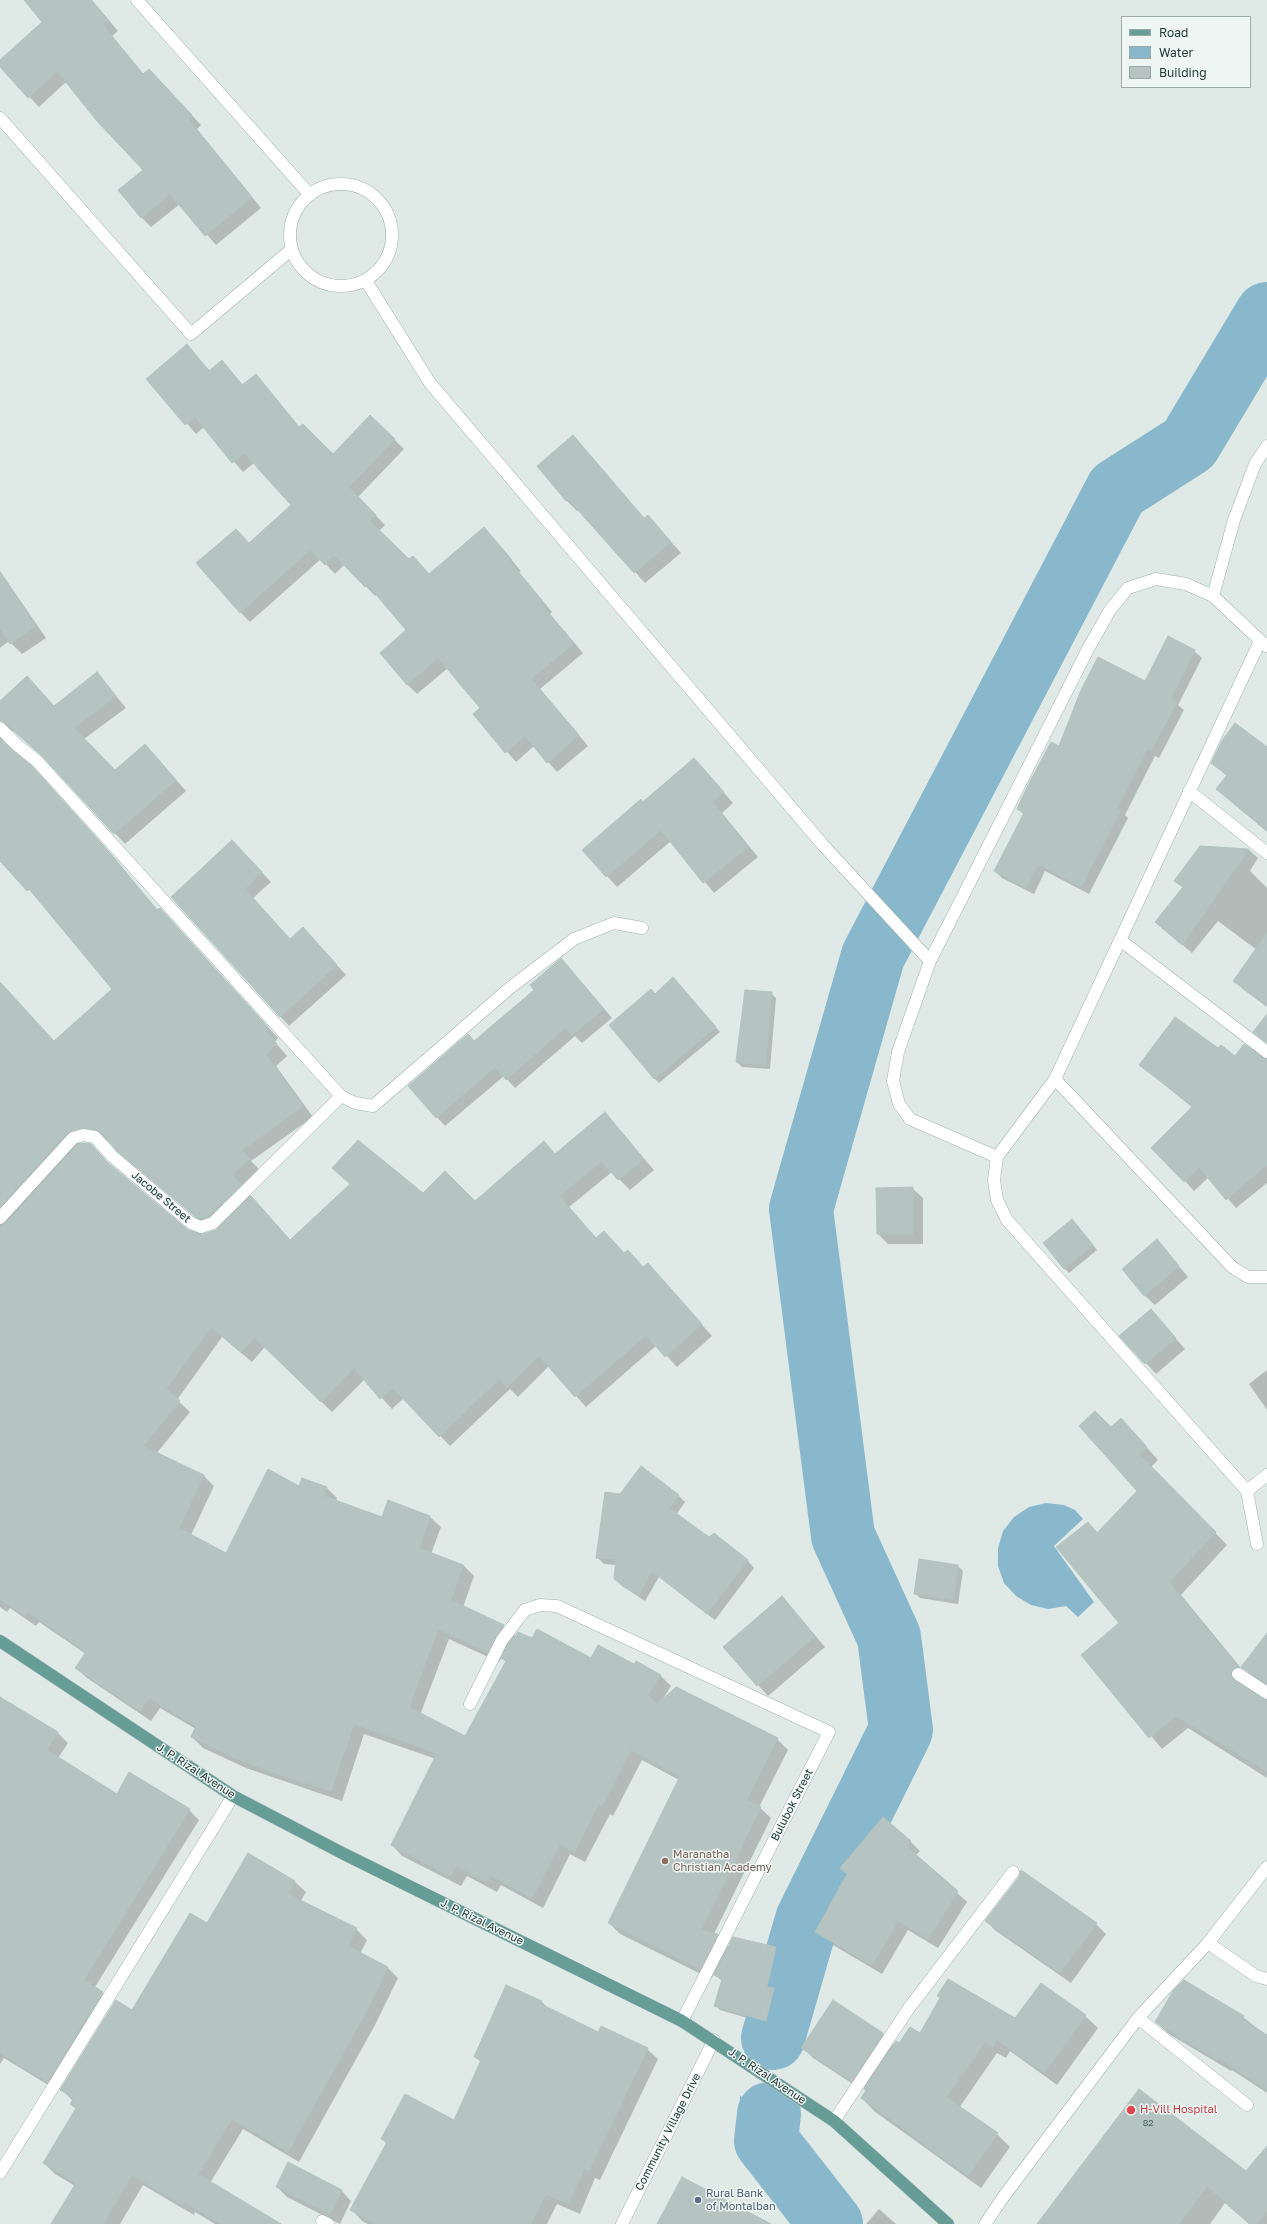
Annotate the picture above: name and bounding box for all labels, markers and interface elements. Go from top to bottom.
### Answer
legend [1121,16,1251,88]
text: Road [1159,25,1188,40]
text: Water [1159,45,1193,60]
text: Building [1159,65,1207,80]
street label: Jacobe Street [129,1168,193,1226]
street label: J. P. Rizal Avenue [154,1741,238,1801]
street label: Bulubok Street [768,1767,816,1843]
place label: Maranatha Christian Academy [673,1848,772,1874]
marker: Maranatha Christian Academy [660,1856,670,1866]
street label: J. P. Rizal Avenue [438,1896,526,1948]
street label: J. P. Rizal Avenue [726,2045,808,2107]
street label: Community Village Drive [633,2071,703,2193]
place label: H-Vill Hospital [1140,2103,1217,2117]
marker: H-Vill Hospital [1125,2104,1137,2116]
house number: 82 [1143,2118,1153,2128]
place label: Rural Bank of Montalban [706,2187,776,2213]
marker: Rural Bank of Montalban [693,2195,703,2205]

